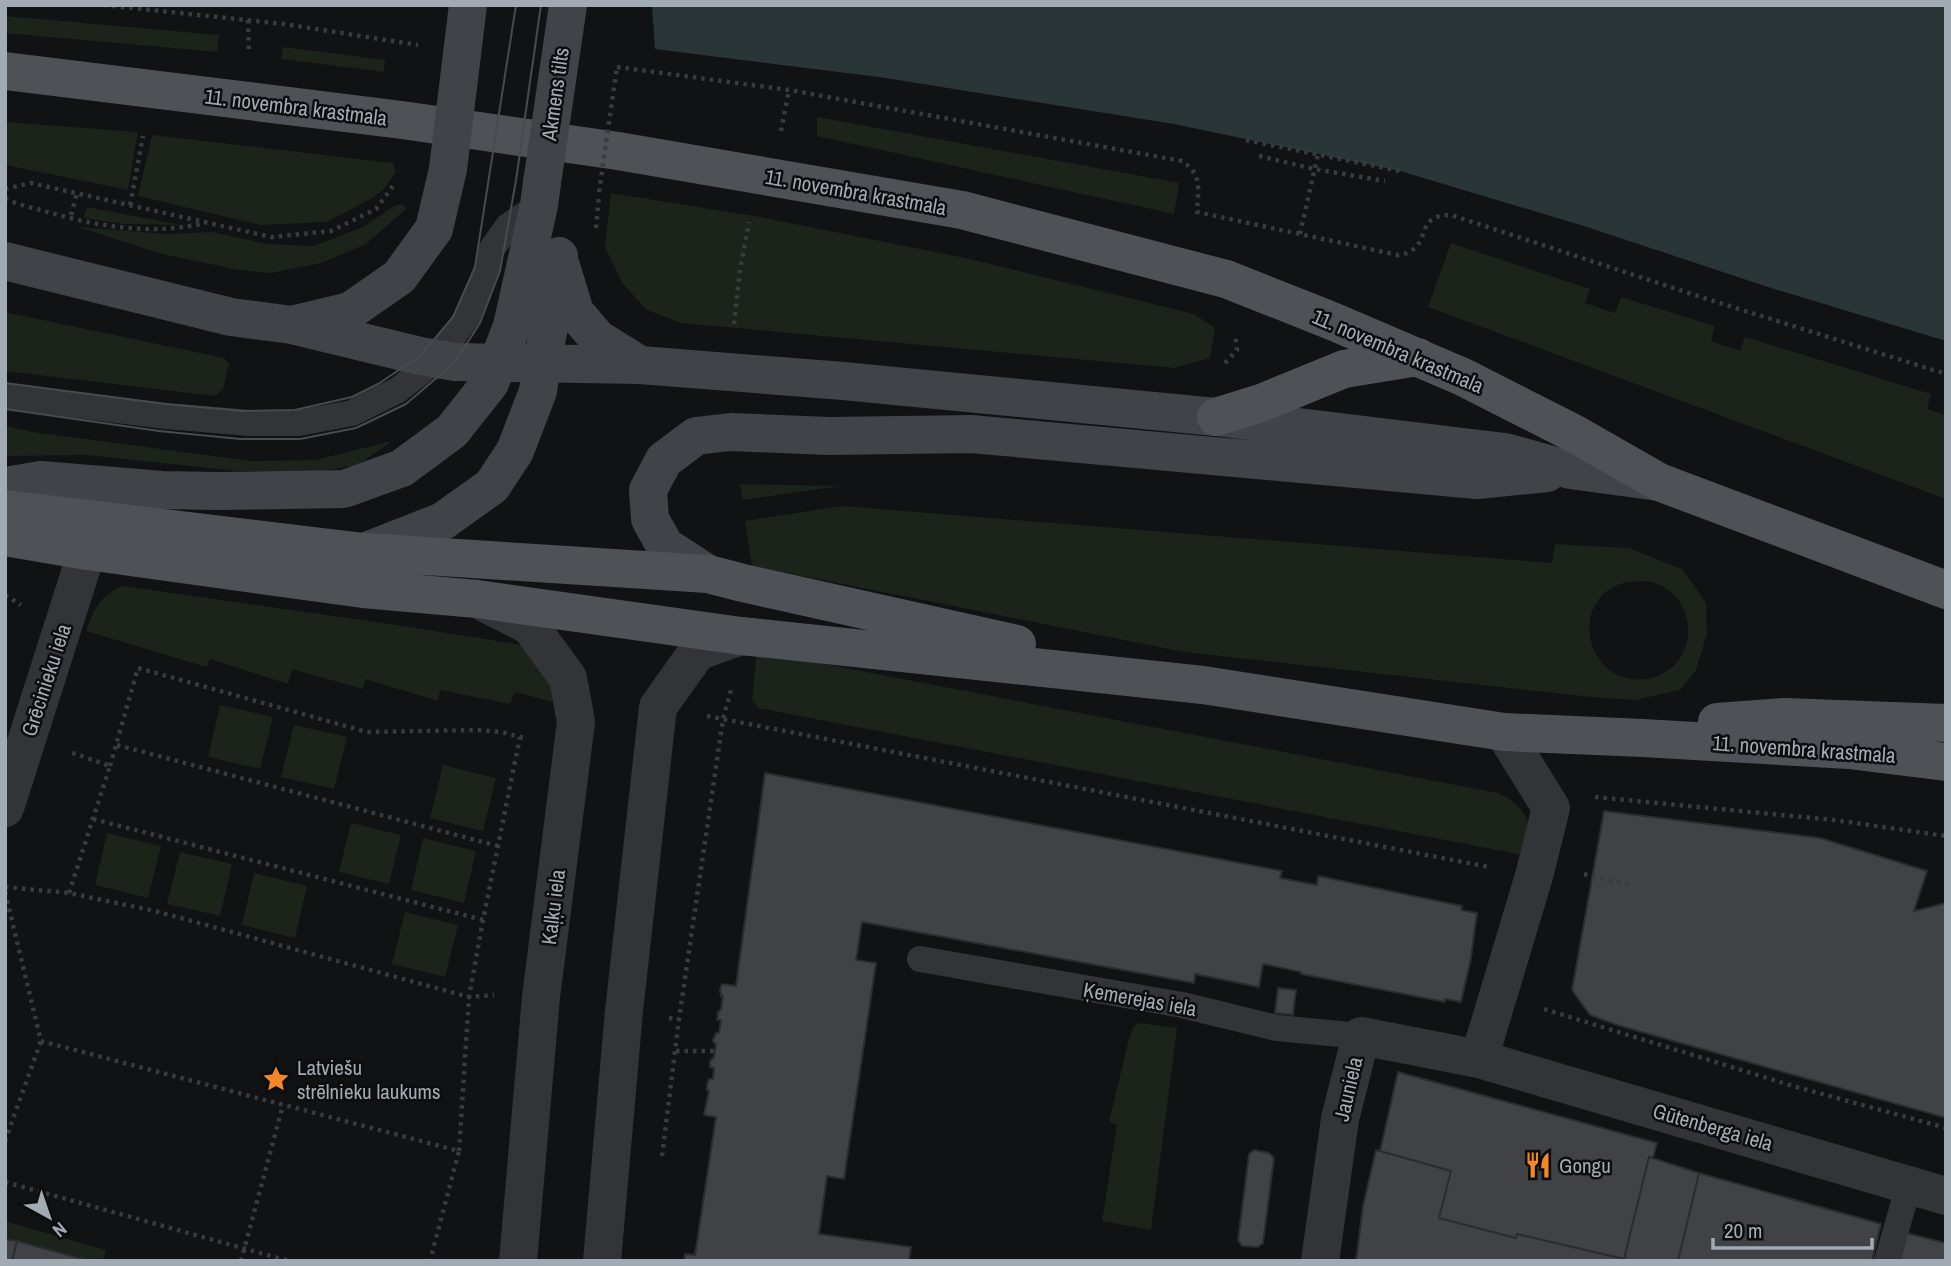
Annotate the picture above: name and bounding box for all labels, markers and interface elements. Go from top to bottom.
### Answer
street label: Akmens tilts [534,46,576,143]
street label: 11. novembra krastmala [203,81,389,133]
street label: 11. novembra krastmala [763,162,949,222]
street label: 11. novembra krastmala [1308,302,1488,400]
street label: Grēcinieku iela [14,620,78,740]
street label: 11. novembra krastmala [1711,728,1897,770]
street label: Kaļķu iela [534,867,572,946]
street label: Ķemerejas iela [1081,975,1199,1023]
place label: Latviešu strēlnieku laukums [297,1053,441,1106]
street label: Jauniela [1327,1054,1370,1124]
place icon: Latviešu strēlnieku laukums [261,1064,291,1094]
street label: Gūtenberga iela [1650,1096,1777,1158]
restaurant icon: Gongu [1523,1150,1553,1180]
place label: Gongu [1559,1151,1611,1180]
north arrow [14,1182,84,1252]
scale bar [1713,1206,1872,1250]
text: N [47,1216,73,1244]
text: 20 m [1724,1216,1762,1245]

